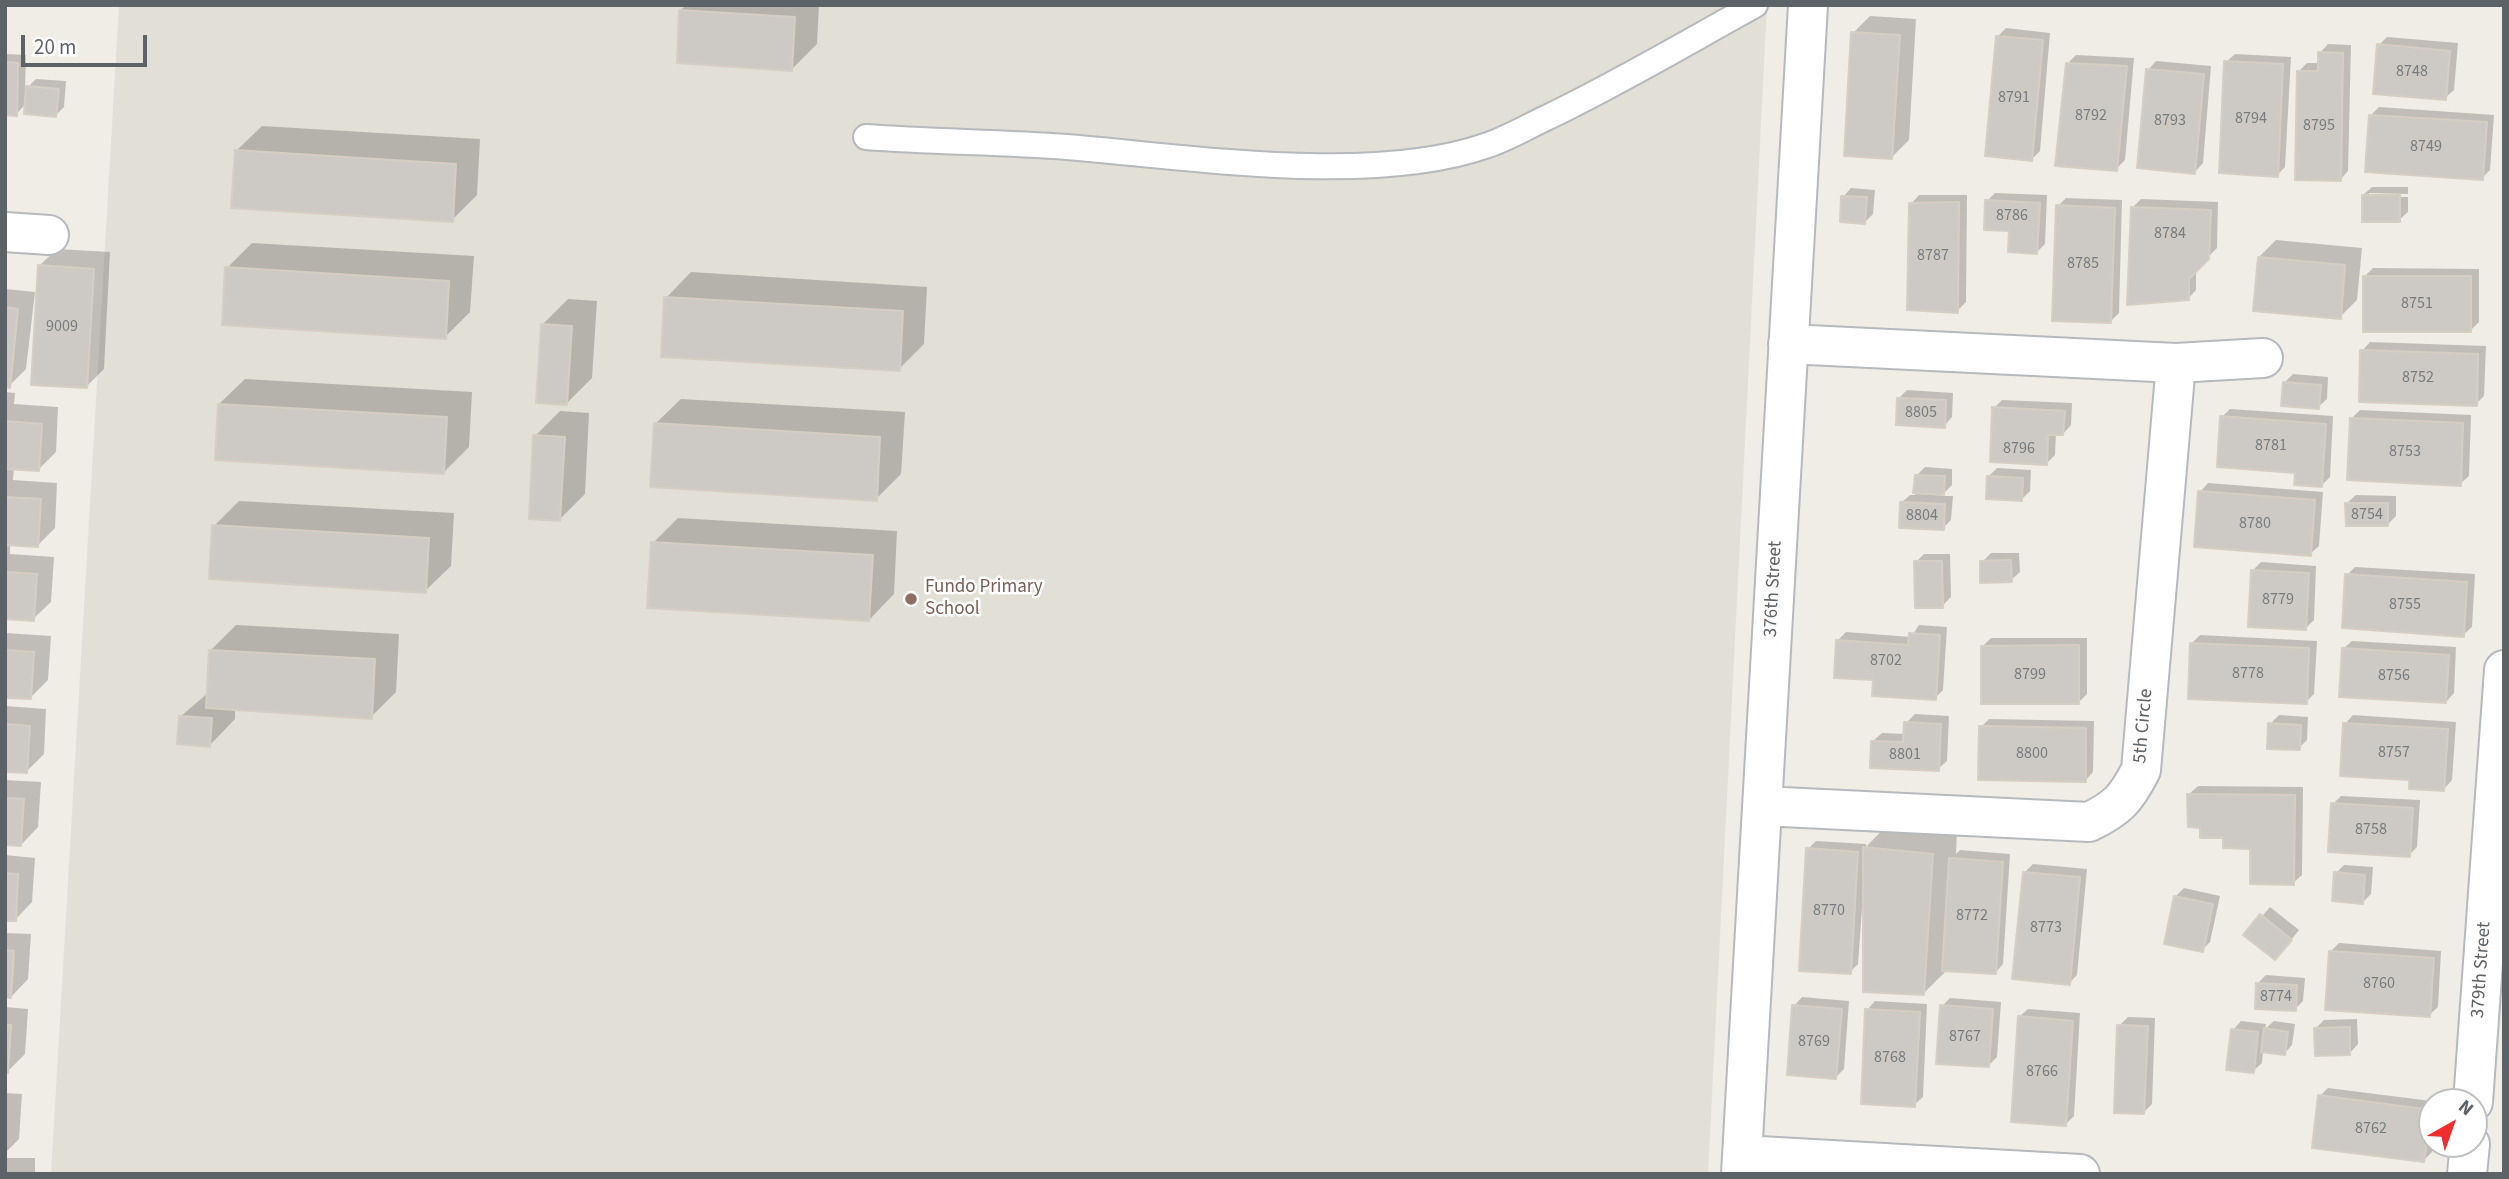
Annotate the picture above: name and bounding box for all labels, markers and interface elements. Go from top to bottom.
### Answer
scale bar [24,21,150,65]
text: 20 m [34,32,76,62]
house number: 8748 [2396,62,2428,82]
house number: 8791 [1998,88,2030,108]
house number: 8792 [2075,106,2107,126]
house number: 8794 [2235,109,2267,129]
house number: 8793 [2154,111,2186,131]
house number: 8795 [2303,116,2335,136]
house number: 8749 [2410,137,2442,157]
house number: 8786 [1996,206,2028,226]
house number: 8784 [2154,224,2186,244]
house number: 8787 [1917,246,1949,266]
house number: 8785 [2067,254,2099,274]
house number: 8751 [2401,294,2433,314]
house number: 9009 [46,317,78,337]
house number: 8752 [2402,368,2434,388]
house number: 8805 [1905,403,1937,423]
house number: 8781 [2255,436,2287,456]
house number: 8796 [2003,439,2035,459]
house number: 8753 [2389,442,2421,462]
house number: 8754 [2351,505,2383,525]
house number: 8804 [1906,506,1938,526]
house number: 8780 [2239,514,2271,534]
street label: 376th Street [1760,540,1788,638]
place label: Fundo Primary School [925,577,1043,621]
house number: 8779 [2262,590,2294,610]
marker: Fundo Primary School [903,591,919,607]
house number: 8755 [2389,595,2421,615]
house number: 8702 [1870,651,1902,671]
house number: 8778 [2232,664,2264,684]
house number: 8799 [2014,665,2046,685]
house number: 8756 [2378,666,2410,686]
street label: 5th Circle [2129,688,2159,764]
house number: 8757 [2378,743,2410,763]
house number: 8800 [2016,744,2048,764]
house number: 8801 [1889,745,1921,765]
house number: 8758 [2355,820,2387,840]
house number: 8770 [1813,901,1845,921]
house number: 8772 [1956,906,1988,926]
house number: 8773 [2030,918,2062,938]
street label: 379th Street [2467,921,2497,1019]
house number: 8760 [2363,974,2395,994]
house number: 8774 [2260,987,2292,1007]
house number: 8767 [1949,1027,1981,1047]
house number: 8769 [1798,1032,1830,1052]
house number: 8768 [1874,1048,1906,1068]
house number: 8766 [2026,1062,2058,1082]
north arrow [2418,1088,2488,1158]
text: N [2452,1094,2479,1122]
house number: 8762 [2355,1119,2387,1139]

